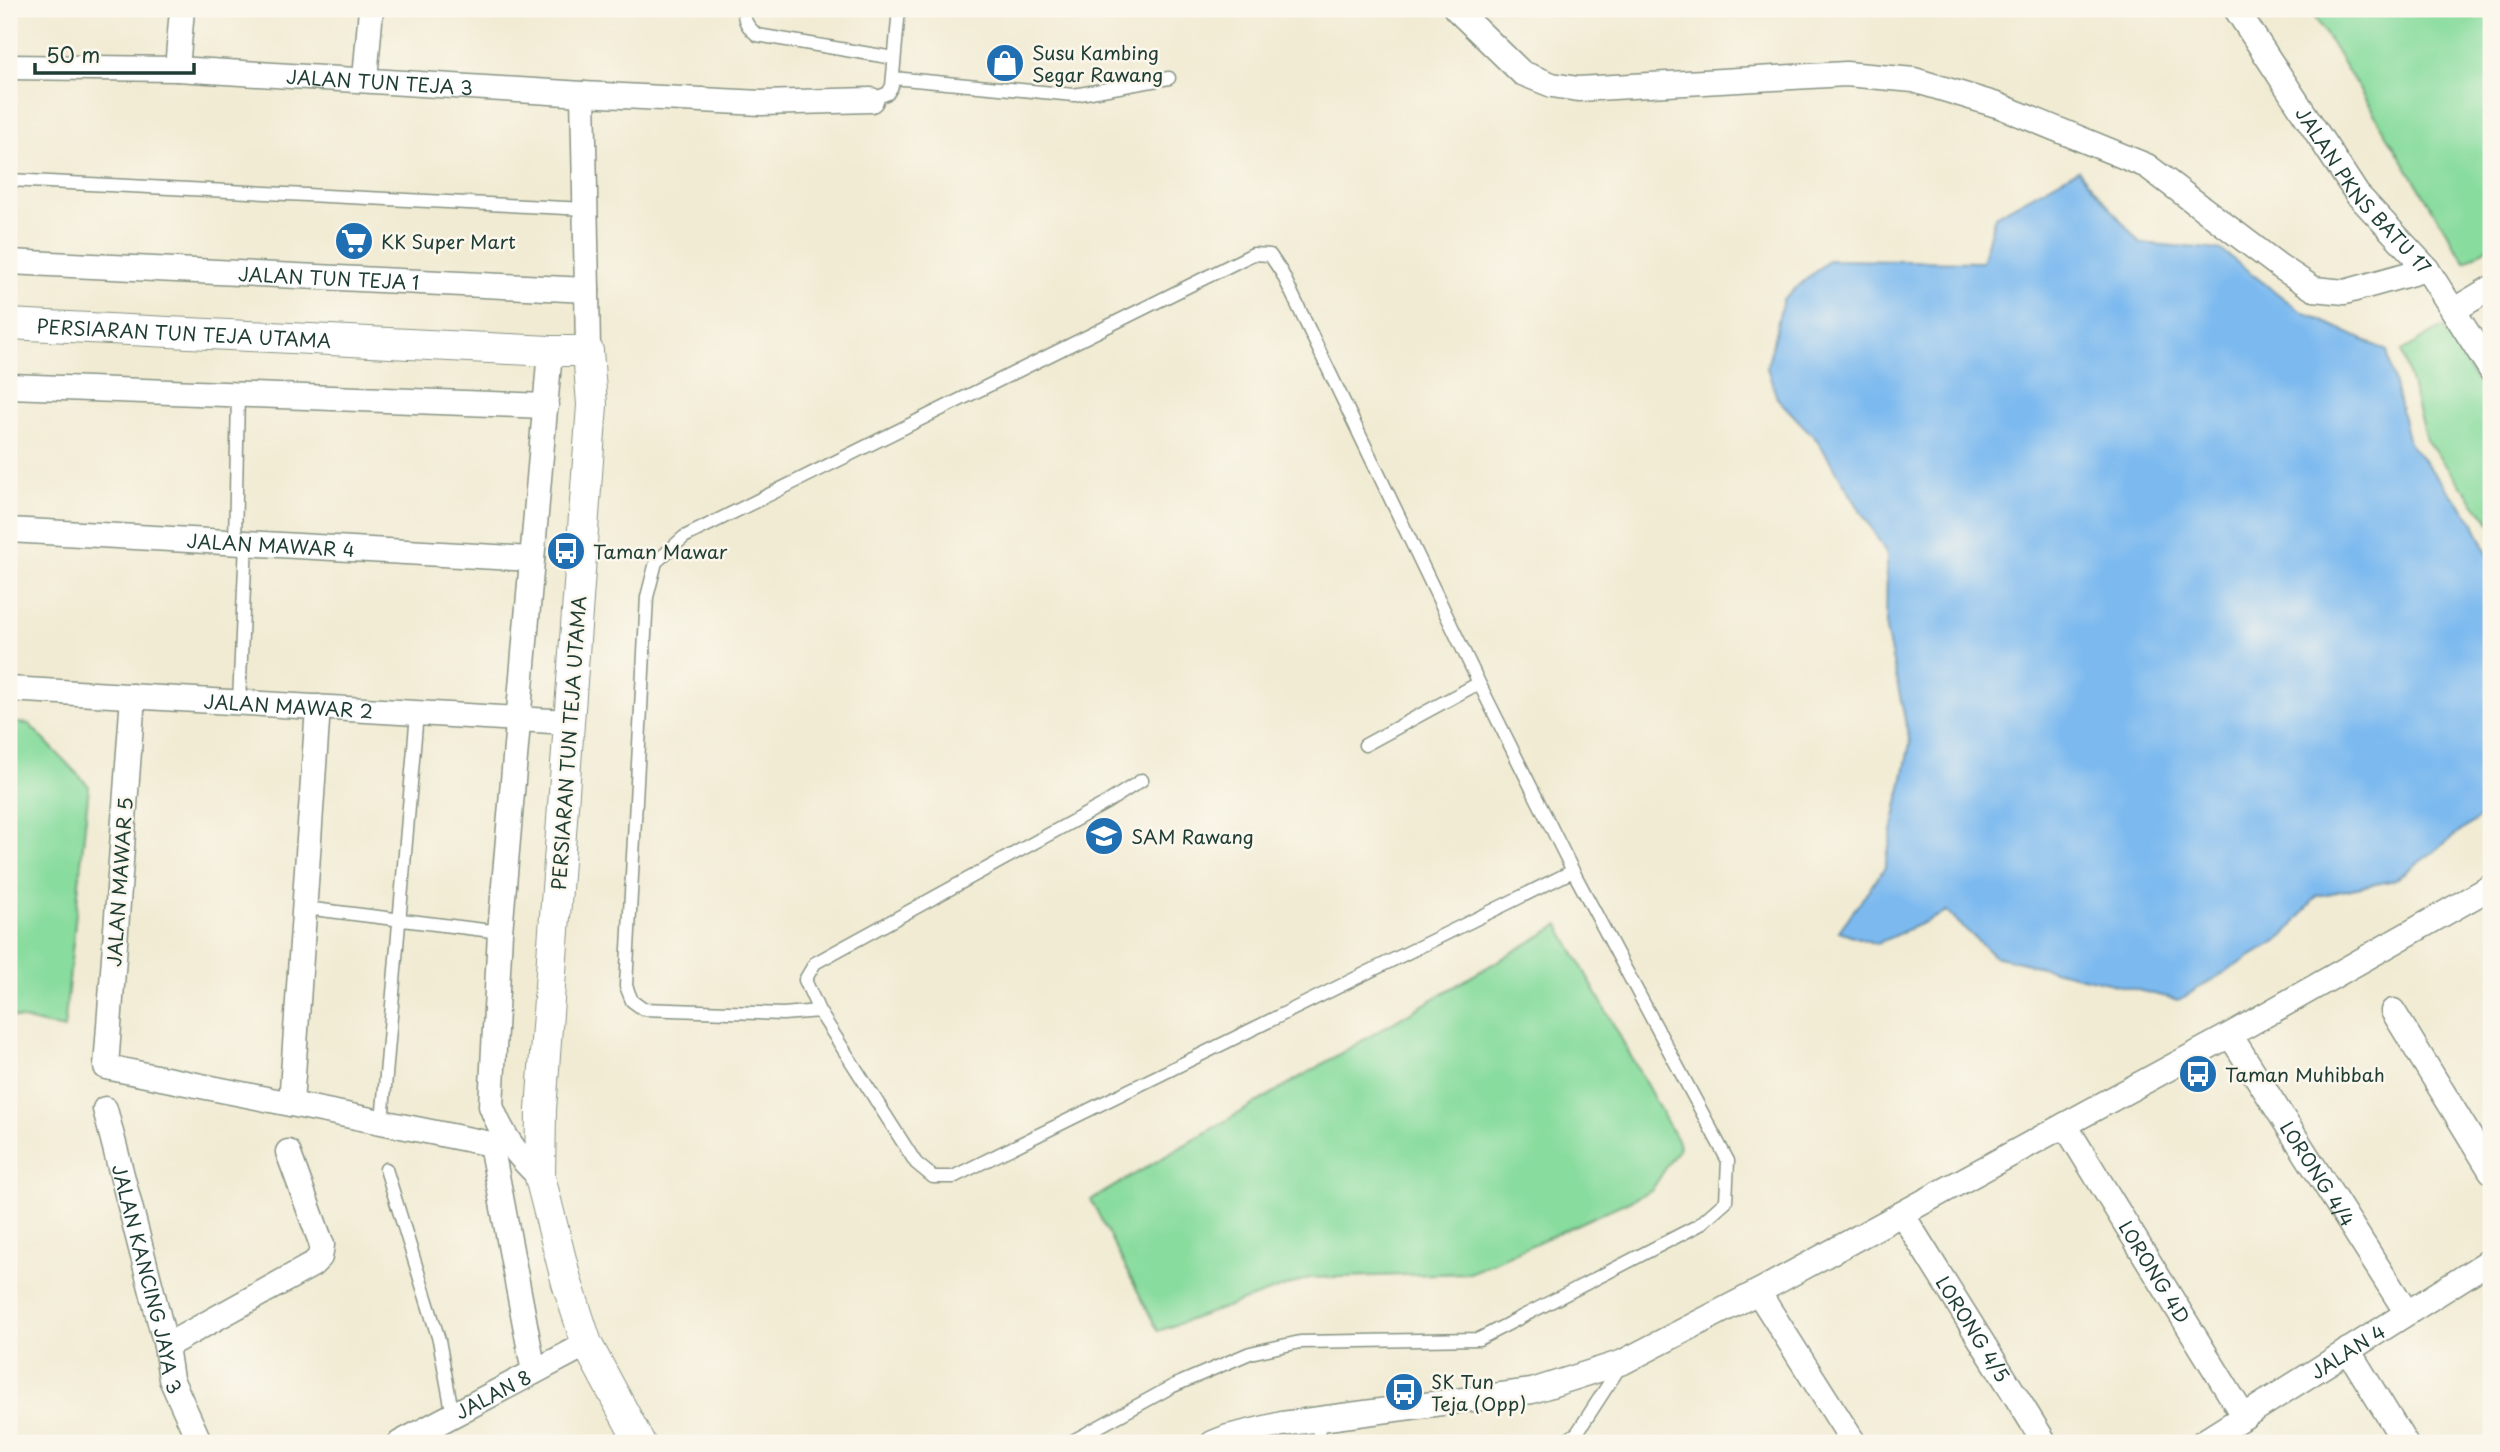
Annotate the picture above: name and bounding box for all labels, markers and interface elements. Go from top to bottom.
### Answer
scale bar [35,32,194,76]
text: 50 m [46,38,100,70]
place label: Susu Kambing Segar Rawang [1032,38,1163,88]
shop icon: Susu Kambing Segar Rawang [984,42,1026,84]
street label: JALAN TUN TEJA 3 [285,62,474,101]
street label: JALAN PKNS BATU 17 [2289,101,2438,280]
supermarket icon: KK Super Mart [333,220,375,262]
place label: KK Super Mart [381,227,516,255]
street label: JALAN TUN TEJA 1 [237,259,420,296]
street label: PERSIARAN TUN TEJA UTAMA [36,311,332,354]
street label: JALAN MAWAR 4 [186,526,355,563]
bus stop icon: Taman Mawar [545,530,587,572]
place label: Taman Mawar [593,537,728,565]
street label: PERSIARAN TUN TEJA UTAMA [544,595,592,891]
street label: JALAN MAWAR 2 [203,687,374,724]
street label: JALAN MAWAR 5 [99,796,139,968]
school or university icon: SAM Rawang [1083,815,1125,857]
place label: SAM Rawang [1131,822,1254,850]
bus stop icon: Taman Muhibbah [2177,1053,2219,1095]
place label: Taman Muhibbah [2225,1060,2385,1088]
street label: LORONG 4/4 [2274,1115,2362,1232]
street label: JALAN KANCING JAYA 3 [106,1161,190,1398]
street label: LORONG 4D [2113,1215,2197,1328]
street label: LORONG 4/5 [1930,1270,2017,1387]
street label: JALAN 4 [2304,1317,2390,1385]
street label: JALAN 8 [450,1362,536,1426]
place label: SK Tun Teja (Opp) [1431,1367,1526,1417]
bus stop icon: SK Tun Teja (Opp) [1383,1371,1425,1413]

